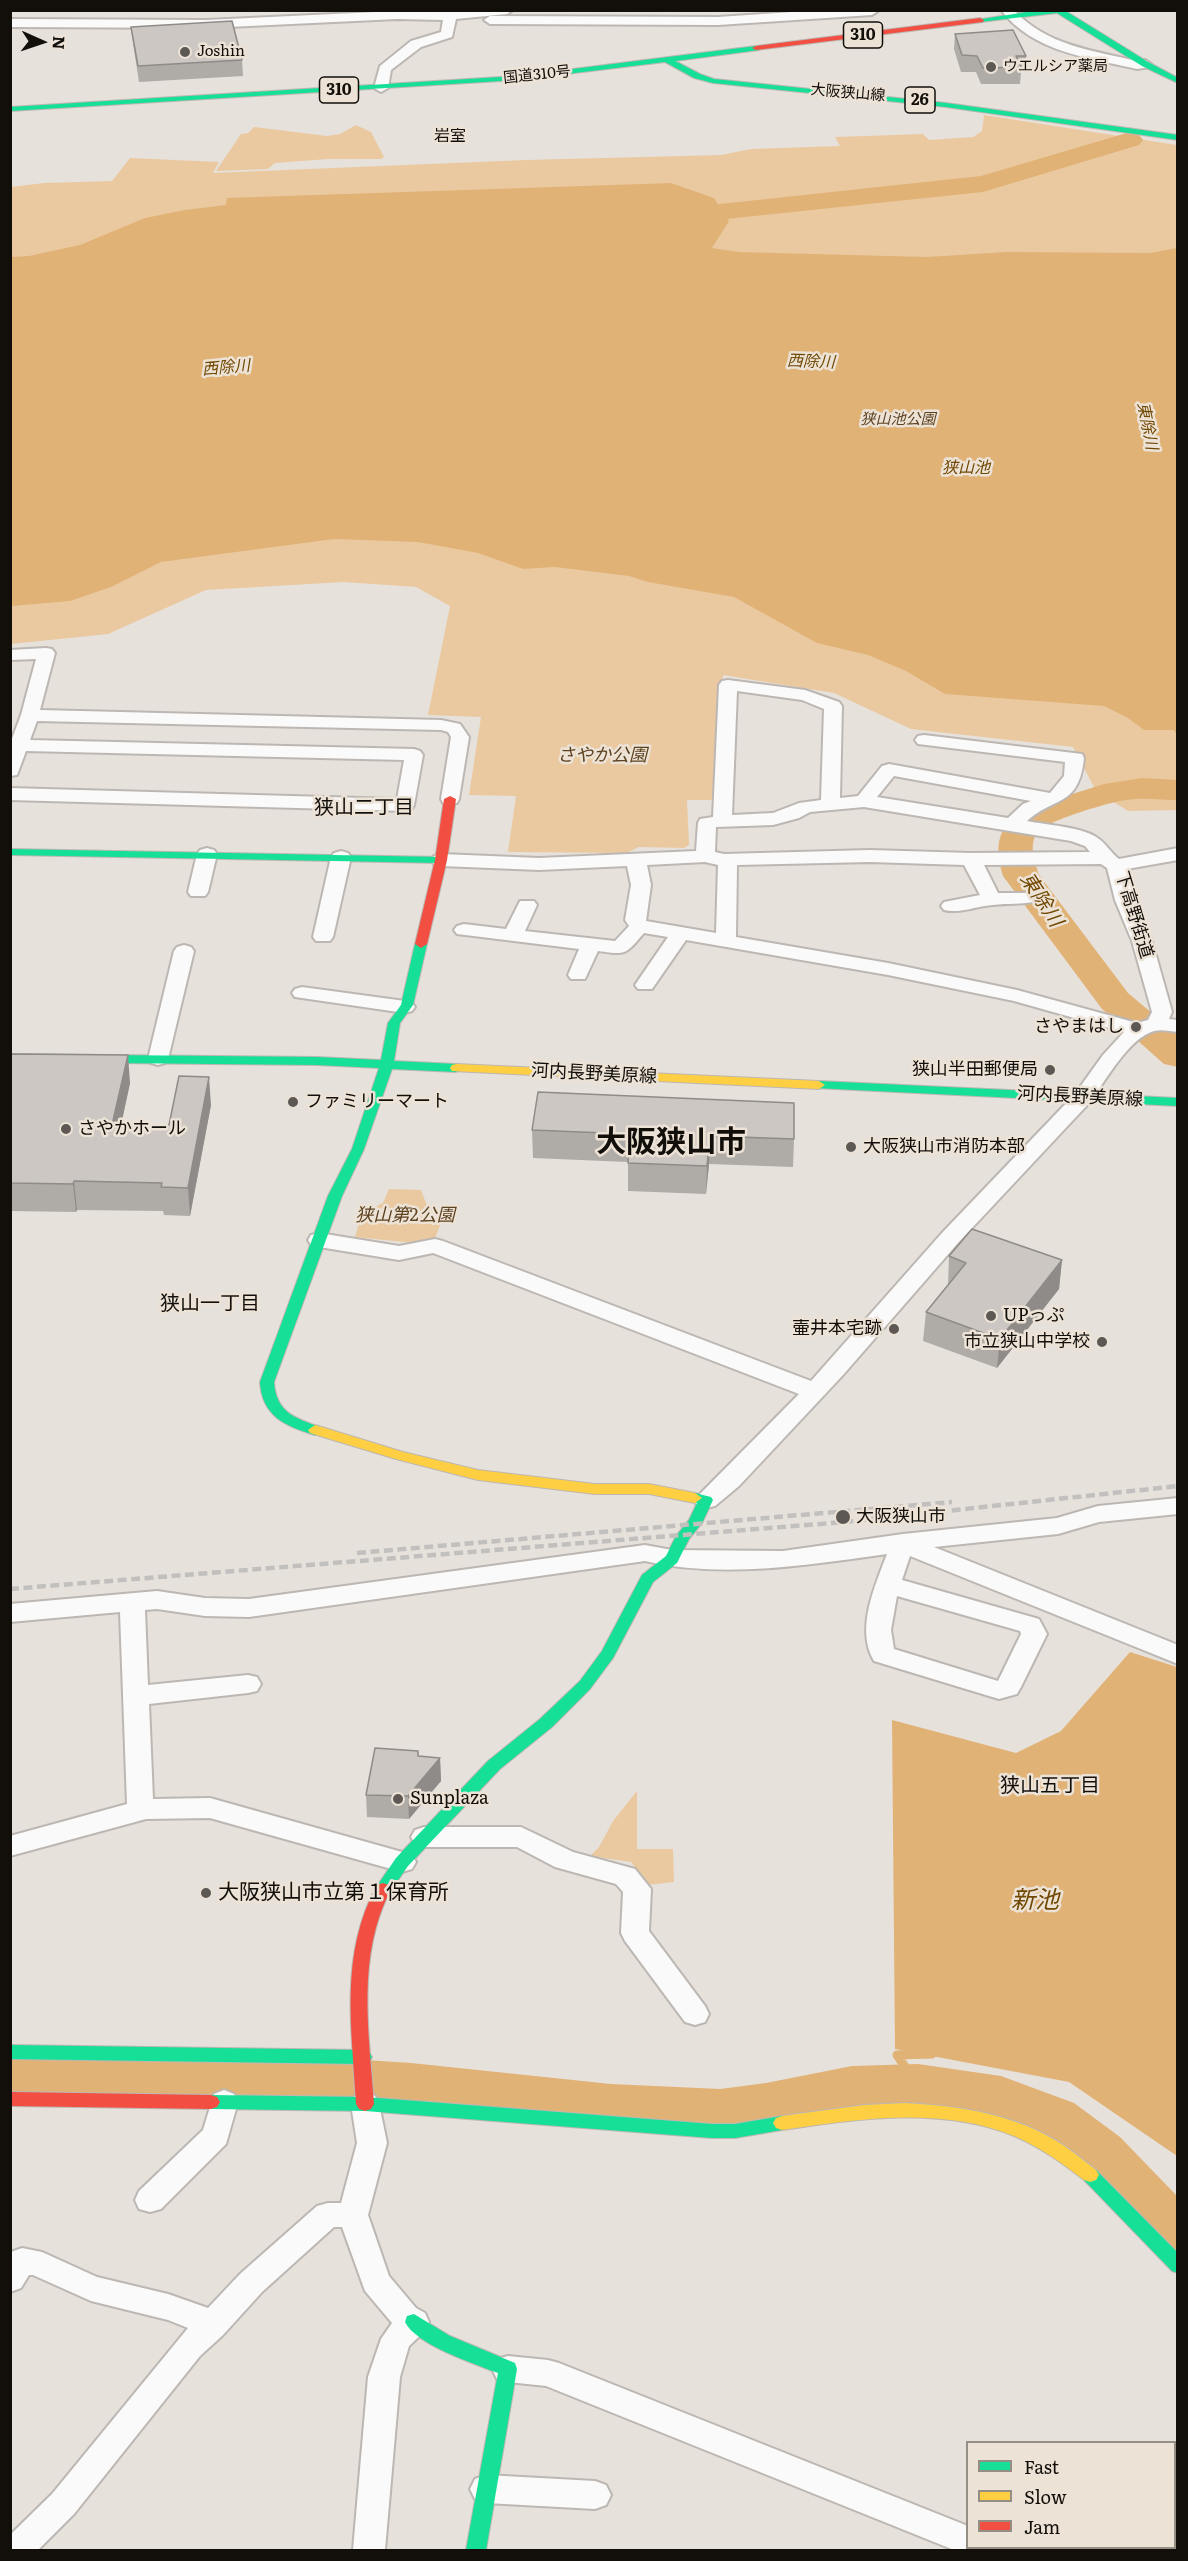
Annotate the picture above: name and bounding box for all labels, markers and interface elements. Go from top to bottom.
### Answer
north arrow [12,12,72,72]
road number: 310 [844,22,882,48]
text: N [48,36,72,50]
place label: Joshin [197,43,245,61]
marker: Joshin [178,45,192,59]
place label: ウエルシア薬局 [1003,58,1108,76]
marker: ウエルシア薬局 [984,60,998,74]
street label: 国道310号 [502,63,572,87]
road number: 310 [320,77,358,103]
street label: 大阪狭山線 [810,81,886,105]
road number: 26 [905,87,935,113]
district label: 岩室 [434,126,466,146]
water label: 西除川 [787,352,835,372]
water label: 西除川 [201,356,251,380]
water label: 東除川 [1133,401,1161,451]
park label: 狭山池公園 [861,411,935,429]
water label: 狭山池 [942,458,990,478]
park label: さやか公園 [557,745,647,767]
district label: 狭山二丁目 [314,796,414,820]
water label: 東除川 [1015,868,1067,932]
street label: 下高野街道 [1111,869,1157,961]
place label: さやまはし [1034,1016,1124,1038]
marker: さやまはし [1129,1020,1143,1034]
place label: 狭山半田郵便局 [912,1059,1038,1081]
street label: 河内長野美原線 [531,1060,657,1088]
marker: 狭山半田郵便局 [1043,1063,1057,1077]
street label: 河内長野美原線 [1017,1083,1143,1111]
place label: ファミリーマート [305,1091,449,1113]
marker: ファミリーマート [286,1095,300,1109]
place label: さやかホール [78,1118,186,1140]
marker: さやかホール [59,1122,73,1136]
district label: 大阪狭山市 [596,1125,746,1161]
place label: 大阪狭山市消防本部 [863,1136,1025,1158]
marker: 大阪狭山市消防本部 [844,1140,858,1154]
park label: 狭山第2公園 [355,1205,455,1227]
district label: 狭山一丁目 [160,1292,260,1316]
place label: UPっぷ [1003,1305,1064,1327]
marker: UPっぷ [984,1309,998,1323]
place label: 壷井本宅跡 [792,1318,882,1340]
marker: 壷井本宅跡 [887,1322,901,1336]
place label: 市立狭山中学校 [964,1331,1090,1353]
marker: 市立狭山中学校 [1095,1335,1109,1349]
place label: 大阪狭山市 [856,1506,946,1528]
marker: 大阪狭山市 [834,1508,852,1526]
district label: 狭山五丁目 [1000,1774,1100,1798]
place label: Sunplaza [410,1788,489,1810]
marker: Sunplaza [391,1792,405,1806]
place label: 大阪狭山市立第１保育所 [218,1880,449,1906]
marker: 大阪狭山市立第１保育所 [199,1886,213,1900]
water label: 新池 [1011,1887,1059,1915]
legend [966,2441,1176,2549]
text: Fast [1024,2453,1059,2480]
text: Slow [1024,2483,1066,2510]
text: Jam [1024,2513,1060,2540]

